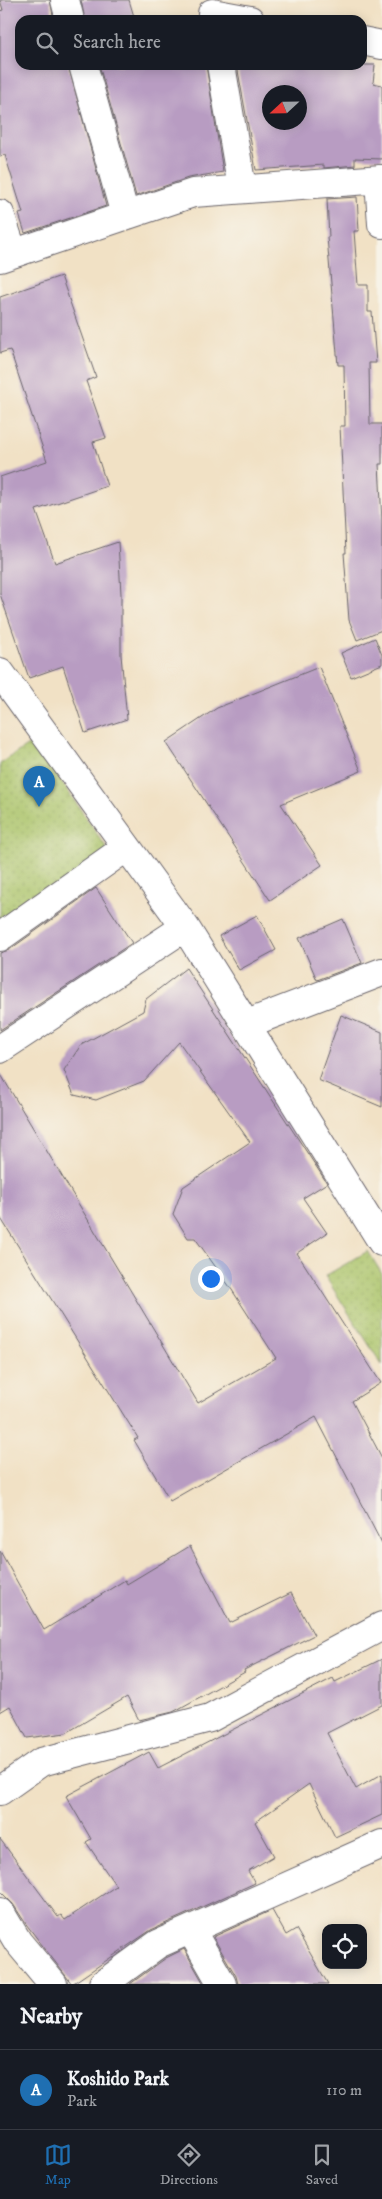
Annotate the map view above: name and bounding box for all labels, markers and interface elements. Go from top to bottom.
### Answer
search box [15,15,367,70]
icon: search [33,29,61,57]
text: Search here [73,31,161,54]
north arrow [262,85,307,130]
pin: A [23,766,55,807]
your location [198,1266,224,1292]
map controls [322,1924,367,1969]
button: locate [322,1924,367,1969]
text: Nearby [20,2004,82,2030]
text: Koshido Park [67,2068,169,2091]
text: A [31,2080,41,2100]
text: 110 m [326,2080,362,2100]
text: Park [67,2091,97,2111]
tab: Map [44,2141,72,2189]
tab: Directions [160,2141,218,2189]
tab: Saved [306,2141,338,2189]

